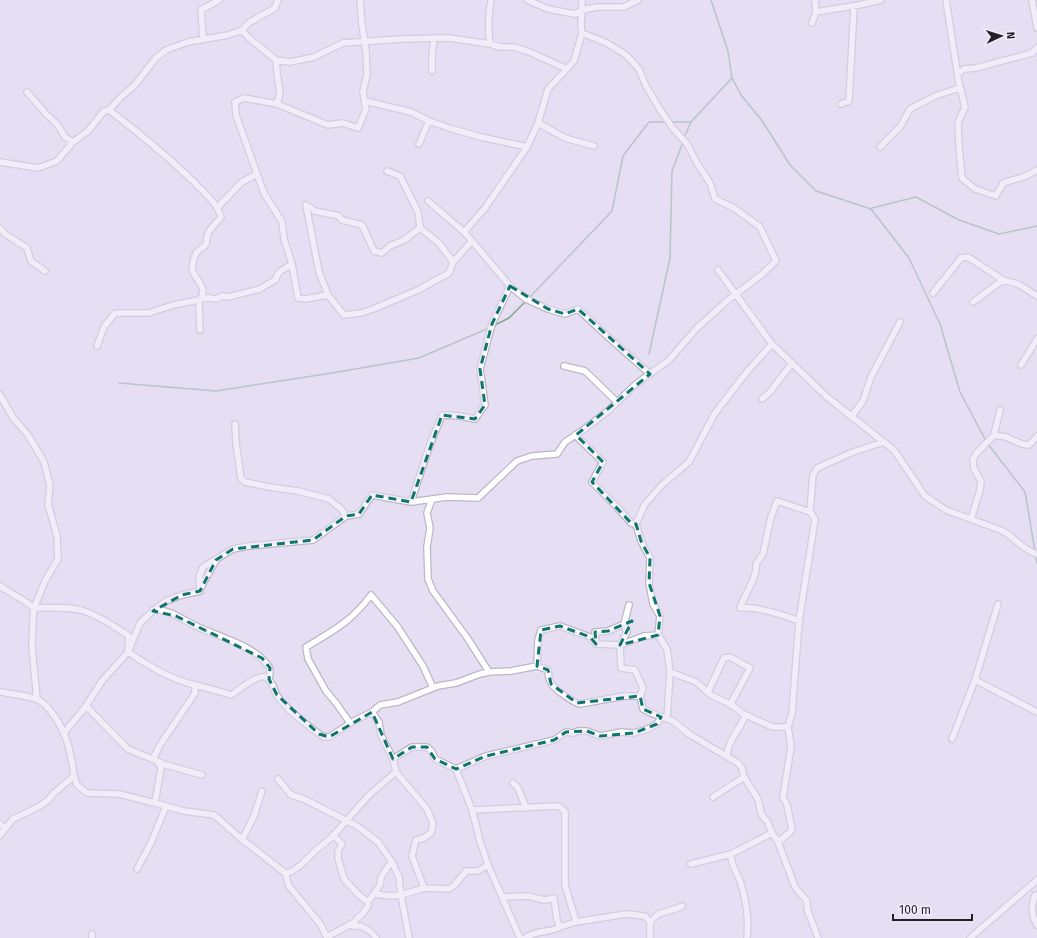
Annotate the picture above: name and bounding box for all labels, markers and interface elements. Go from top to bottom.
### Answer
north arrow [981,16,1021,56]
text: N [1004,31,1017,39]
scale bar [893,896,972,922]
text: 100 m [899,903,931,917]

